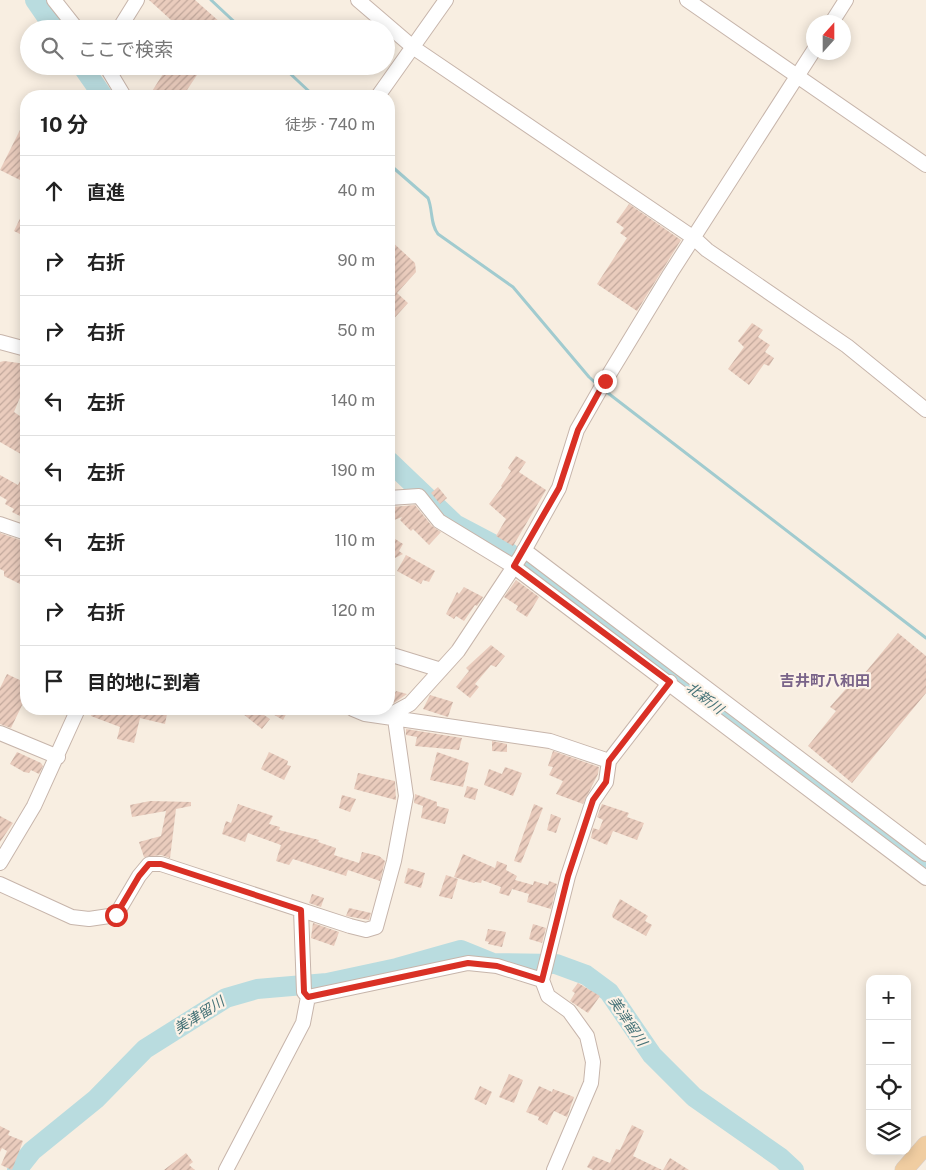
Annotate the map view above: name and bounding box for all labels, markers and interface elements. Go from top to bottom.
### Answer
north arrow [806,15,851,60]
search box [20,20,395,75]
icon: search [38,34,66,62]
text: ここで検索 [78,38,173,60]
text: 10 分 [40,112,88,137]
text: 徒歩 · 740 m [285,115,375,134]
icon: ahead [40,177,68,205]
text: 直進 [87,181,125,203]
text: 40 m [337,181,375,200]
icon: right [40,247,68,275]
text: 右折 [87,251,125,273]
text: 90 m [338,251,375,270]
icon: right [40,317,68,345]
text: 右折 [87,321,125,343]
text: 50 m [337,321,375,340]
route end [594,370,617,393]
icon: left [40,387,68,415]
text: 左折 [87,391,125,413]
text: 140 m [331,391,375,410]
icon: left [40,457,68,485]
text: 左折 [87,461,125,483]
text: 190 m [331,461,375,480]
icon: left [40,527,68,555]
text: 左折 [87,531,125,553]
text: 110 m [334,531,375,550]
icon: right [40,597,68,625]
text: 右折 [87,601,125,623]
text: 120 m [331,601,375,620]
icon: arrive [40,667,68,695]
text: 目的地に到着 [87,671,201,693]
district label: 吉井町八和田 [780,672,870,689]
water label: 北新川 [683,679,728,718]
route start [105,904,128,927]
map controls [866,975,911,1155]
button: + [866,975,911,1020]
water label: 美津留川 [171,992,229,1037]
water label: 美津留川 [606,993,651,1050]
button: − [866,1020,911,1065]
button: locate [866,1065,911,1110]
button: layers [866,1110,911,1155]

